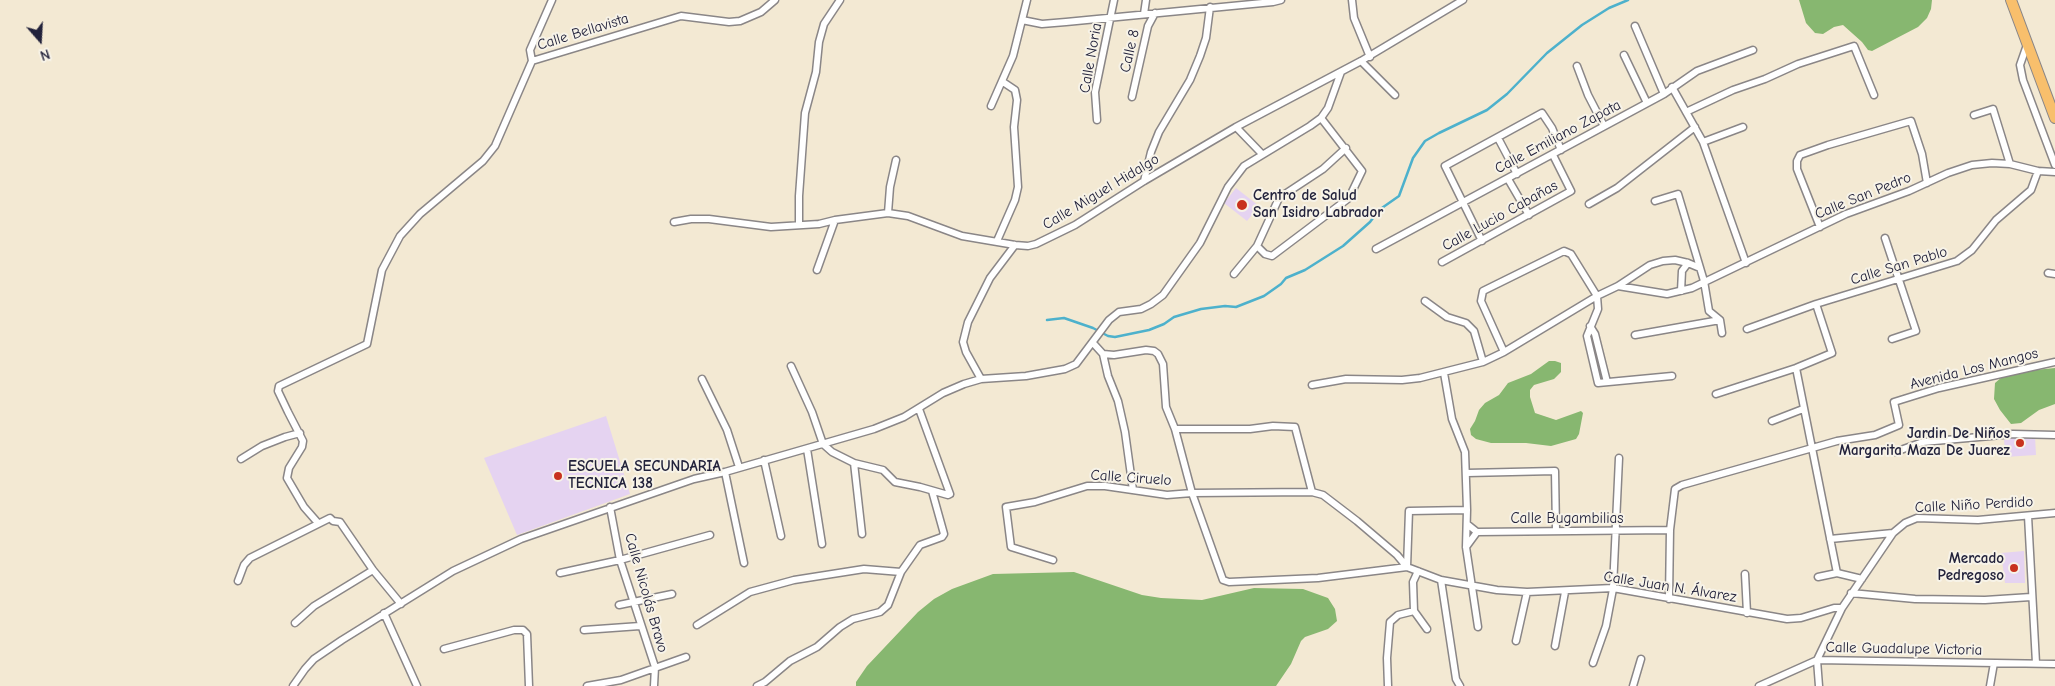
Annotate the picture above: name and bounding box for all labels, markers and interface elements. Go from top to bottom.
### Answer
street label: Calle Bellavista [535,10,631,54]
north arrow [15,15,65,65]
street label: Calle Noria [1076,22,1106,94]
street label: Calle 8 [1116,28,1144,74]
text: N [38,45,52,64]
street label: Calle Emiliano Zapata [1492,96,1624,178]
street label: Calle Miguel Hidalgo [1040,150,1162,234]
street label: Calle San Pedro [1812,169,1914,223]
street label: Calle Lucio Cabañas [1439,177,1561,255]
place label: Centro de Salud San Isidro Labrador [1253,187,1383,222]
marker: Centro de Salud San Isidro Labrador [1235,198,1249,212]
street label: Calle San Pablo [1848,243,1950,289]
street label: Avenida Los Mangos [1908,344,2040,394]
place label: Jardin De Niños Margarita Maza De Juarez [1839,425,2010,460]
marker: Jardin De Niños Margarita Maza De Juarez [2014,437,2026,449]
place label: ESCUELA SECUNDARIA TECNICA 138 [568,458,721,493]
street label: Calle Ciruelo [1090,466,1172,490]
marker: ESCUELA SECUNDARIA TECNICA 138 [552,470,564,482]
street label: Calle Niño Perdido [1914,493,2034,517]
street label: Calle Bugambilias [1510,510,1624,528]
street label: Calle Nicolás Bravo [620,531,672,655]
place label: Mercado Pedregoso [1937,550,2004,585]
marker: Mercado Pedregoso [2008,562,2020,574]
street label: Calle Juan N. Álvarez [1602,568,1738,606]
street label: Calle Guadalupe Victoria [1825,639,1983,659]

